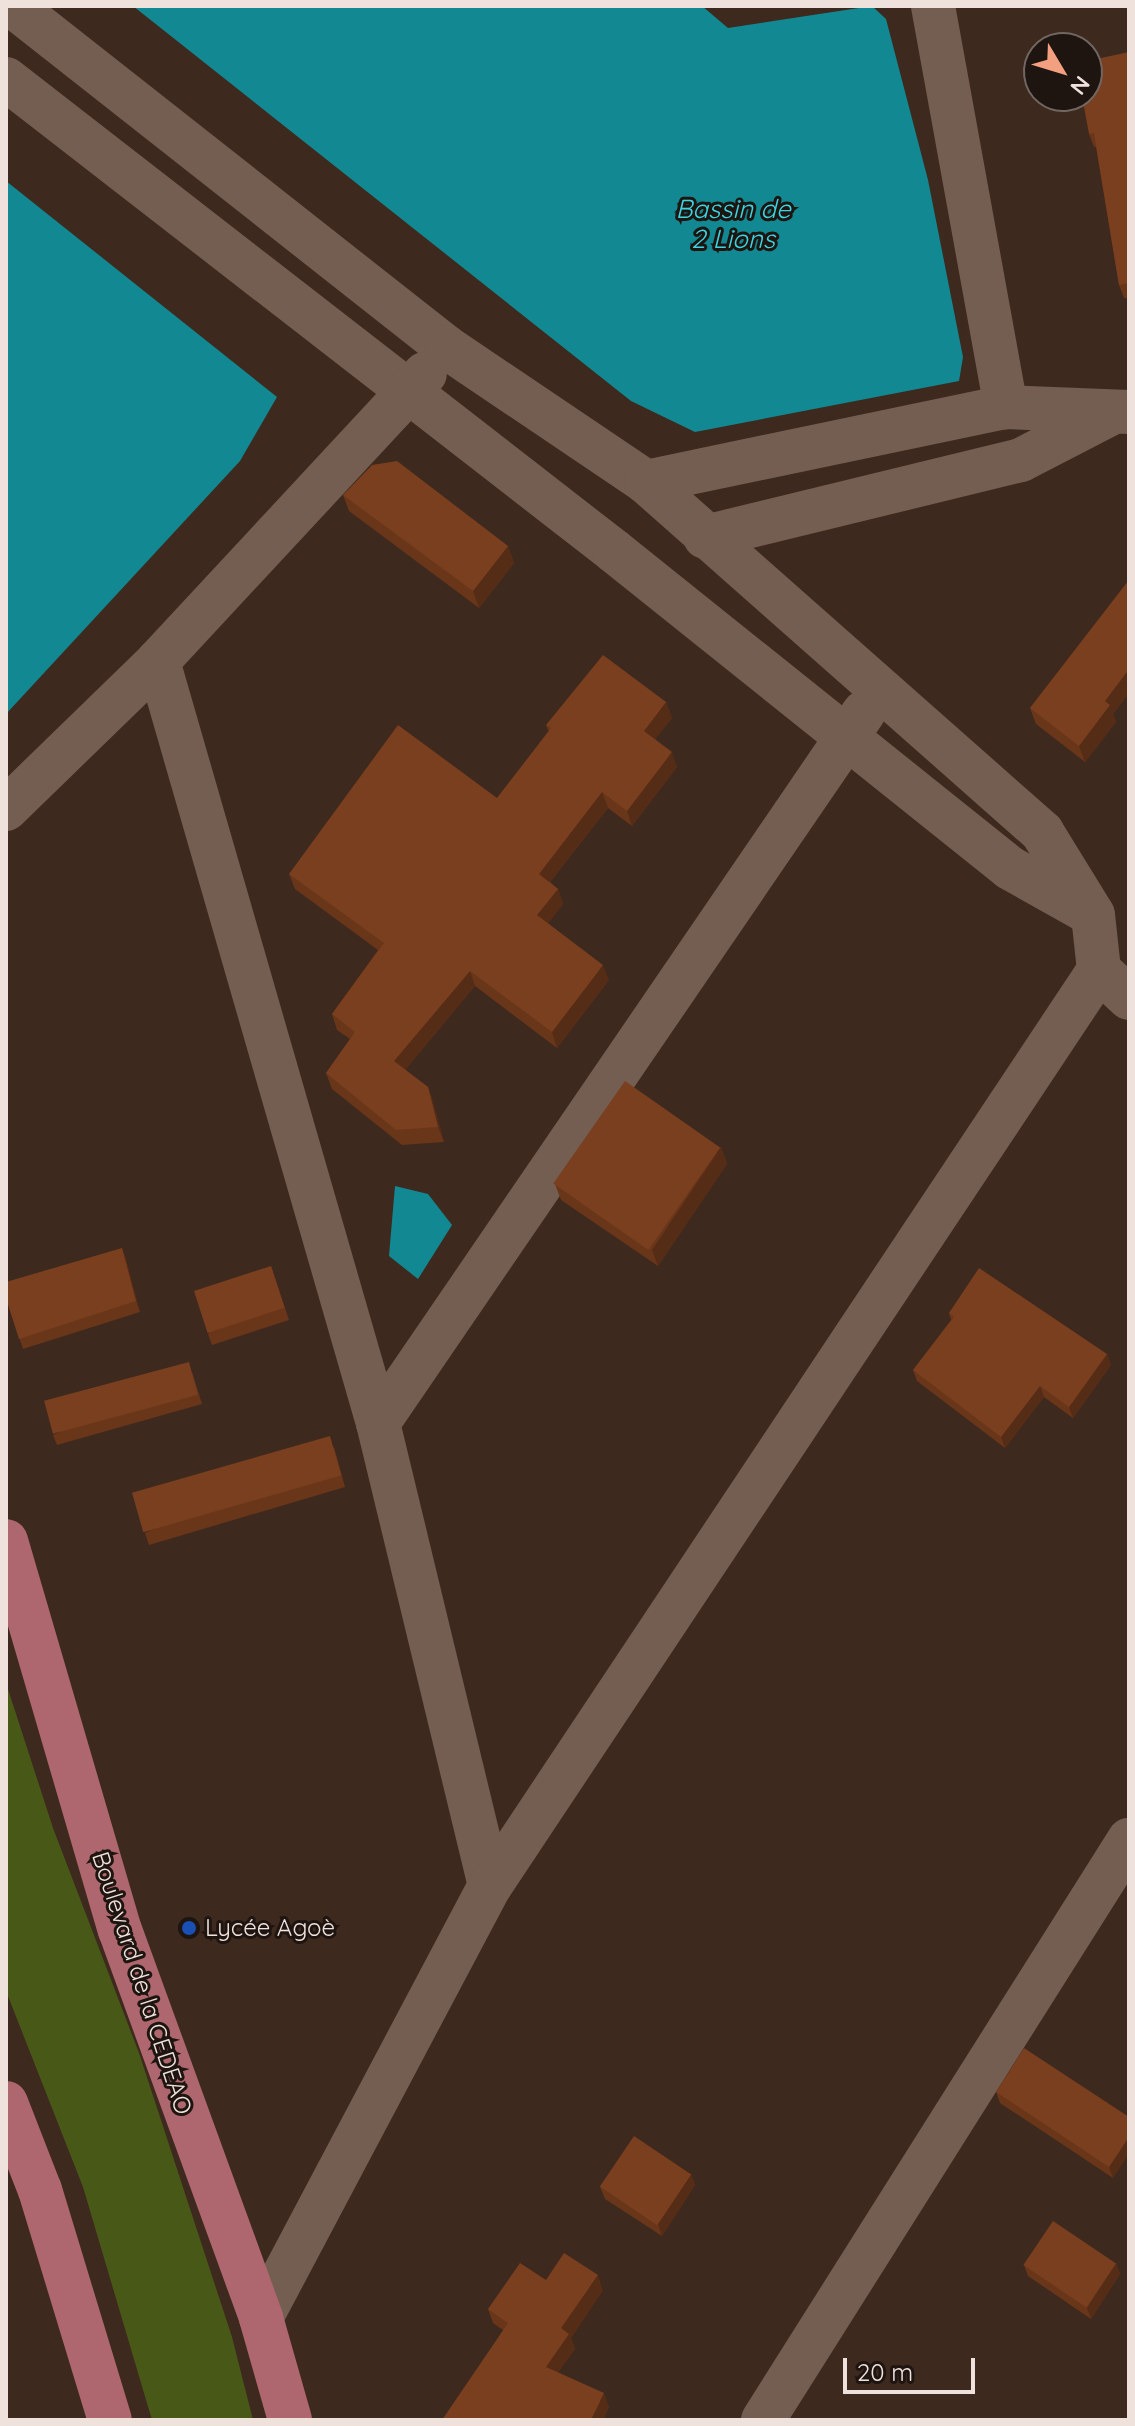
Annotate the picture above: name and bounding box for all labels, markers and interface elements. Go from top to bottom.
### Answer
north arrow [1023,32,1103,112]
text: N [1064,71,1096,101]
water label: Bassin de 2 Lions [675,193,791,254]
street label: Boulevard de la CEDEAO [86,1848,198,2118]
place label: Lycée Agoè [205,1914,335,1942]
marker: Lycée Agoè [180,1919,198,1937]
scale bar [847,2342,979,2392]
text: 20 m [857,2357,913,2387]

